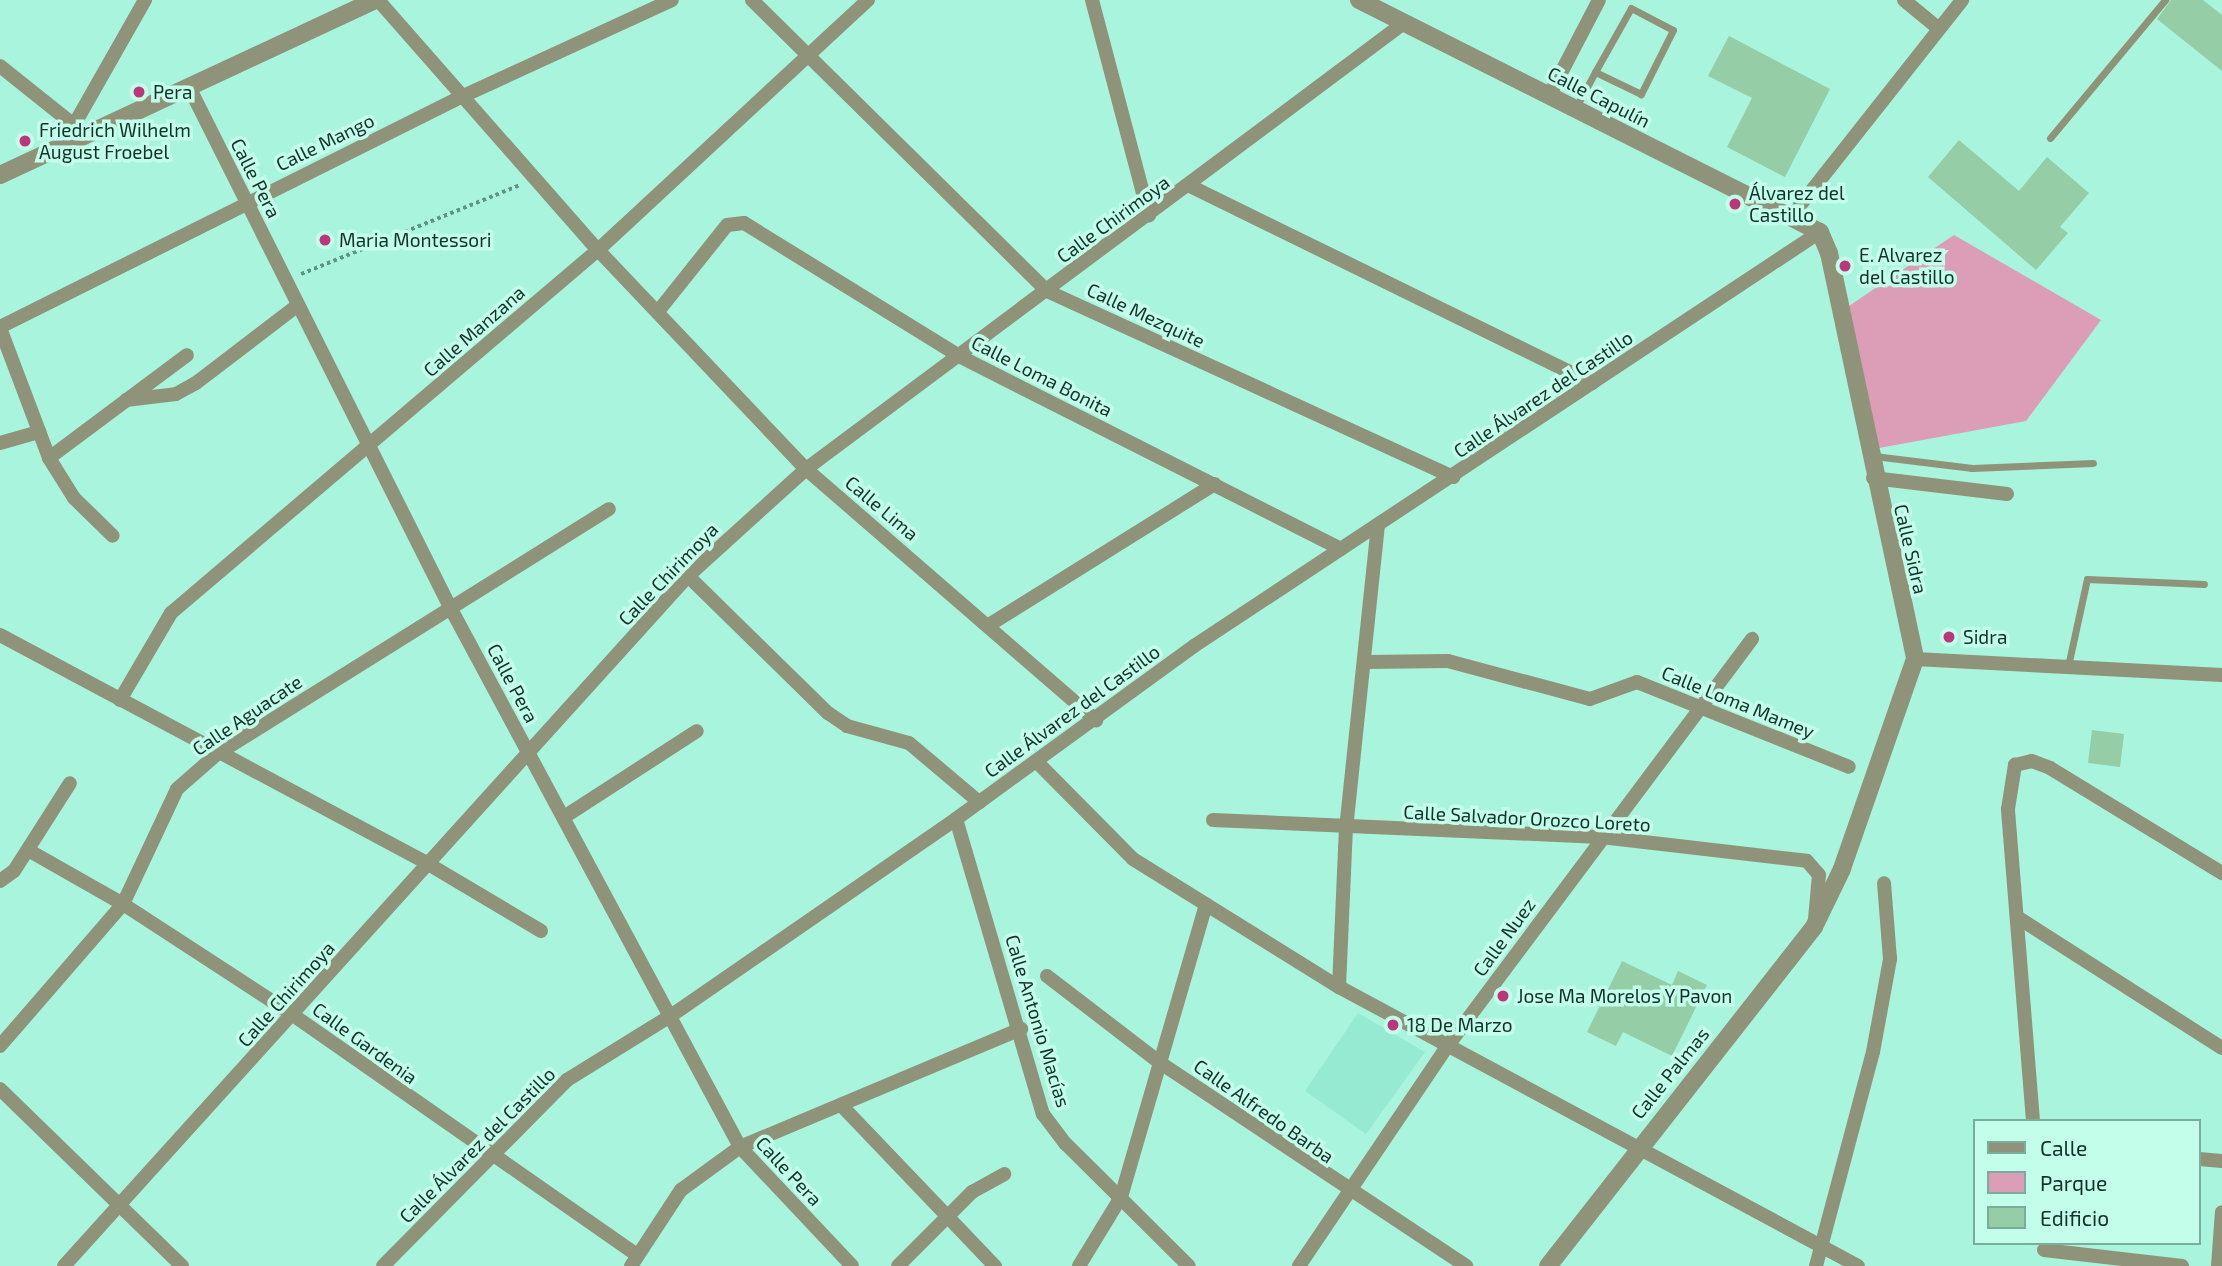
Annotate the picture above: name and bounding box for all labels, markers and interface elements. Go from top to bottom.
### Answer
street label: Calle Capulín [1544,62,1654,132]
place label: Pera [153,81,192,103]
marker: Pera [131,84,147,100]
street label: Calle Mango [272,108,378,176]
place label: Friedrich Wilhelm August Froebel [39,119,191,163]
marker: Friedrich Wilhelm August Froebel [17,133,33,149]
street label: Calle Pera [226,134,286,222]
street label: Calle Chirimoya [1052,171,1174,267]
place label: Álvarez del Castillo [1749,182,1845,226]
marker: Álvarez del Castillo [1727,196,1743,212]
place label: Maria Montessori [339,229,491,251]
marker: Maria Montessori [317,232,333,248]
place label: E. Alvarez del Castillo [1859,244,1955,288]
marker: E. Alvarez del Castillo [1837,258,1853,274]
street label: Calle Mezquite [1083,278,1209,352]
street label: Calle Manzana [419,281,529,381]
street label: Calle Álvarez del Castillo [1449,325,1637,463]
street label: Calle Loma Bonita [968,331,1116,421]
street label: Calle Lima [841,471,923,545]
street label: Calle Sidra [1890,502,1932,596]
street label: Calle Chirimoya [613,518,723,630]
place label: Sidra [1963,626,2007,648]
marker: Sidra [1941,629,1957,645]
street label: Calle Pera [483,640,543,726]
street label: Calle Álvarez del Castillo [980,640,1164,782]
street label: Calle Loma Mamey [1658,661,1818,743]
street label: Calle Aguacate [188,670,306,760]
street label: Calle Salvador Orozco Loreto [1403,800,1651,836]
street label: Calle Nuez [1468,893,1540,981]
street label: Calle Antonio Macías [1001,932,1075,1110]
street label: Calle Chirimoya [233,937,339,1051]
place label: Jose Ma Morelos Y Pavon [1517,985,1733,1007]
marker: Jose Ma Morelos Y Pavon [1495,988,1511,1004]
street label: Calle Gardenia [308,997,422,1089]
place label: 18 De Marzo [1407,1014,1513,1036]
marker: 18 De Marzo [1385,1017,1401,1033]
street label: Calle Palmas [1626,1023,1714,1123]
street label: Calle Alfredo Barba [1189,1054,1339,1168]
street label: Calle Álvarez del Castillo [394,1062,560,1228]
legend [1974,1119,2201,1245]
street label: Calle Pera [751,1132,827,1210]
text: Calle [2040,1135,2087,1160]
text: Parque [2040,1170,2107,1195]
text: Edificio [2040,1205,2109,1230]

